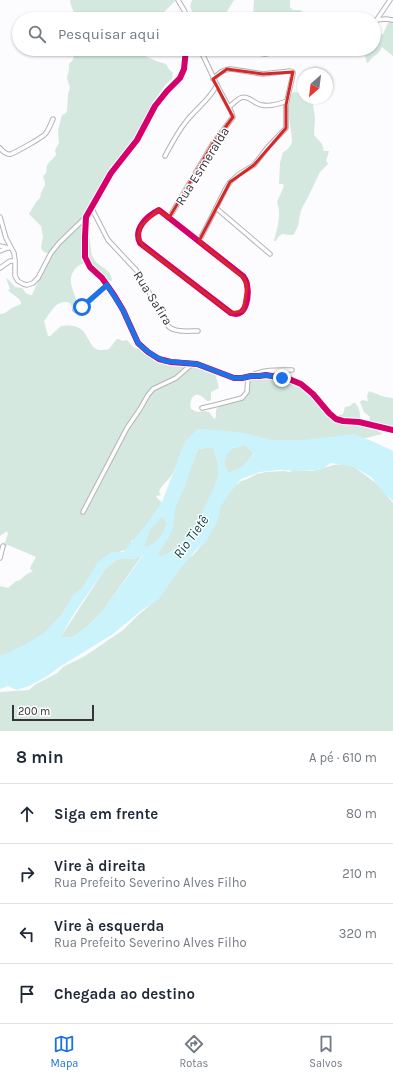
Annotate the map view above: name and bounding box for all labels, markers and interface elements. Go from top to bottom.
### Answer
search box [12,12,381,56]
icon: search [26,23,48,45]
text: Pesquisar aqui [58,25,160,43]
north arrow [297,68,333,104]
street label: Rua Esmeralda [172,124,232,208]
street label: Rua Safira [130,268,176,328]
route start [73,298,91,316]
route end [273,369,291,387]
water label: Rio Tietê [170,512,213,562]
scale bar [12,703,94,722]
text: 200 m [18,705,50,718]
text: 8 min [16,747,64,767]
text: A pé · 610 m [309,750,377,765]
icon: ahead [16,803,38,825]
text: Siga em frente [54,805,158,823]
text: 80 m [346,806,377,821]
text: Vire à direita [54,857,146,875]
icon: right [16,863,38,885]
text: 210 m [342,866,377,881]
text: Rua Prefeito Severino Alves Filho [54,875,247,890]
text: Vire à esquerda [54,917,164,935]
icon: left [16,923,38,945]
text: 320 m [339,926,377,941]
text: Rua Prefeito Severino Alves Filho [54,935,247,950]
icon: arrive [16,983,38,1005]
text: Chegada ao destino [54,985,195,1003]
tab: Mapa [51,1033,78,1070]
tab: Rotas [180,1033,208,1070]
tab: Salvos [309,1033,342,1070]

